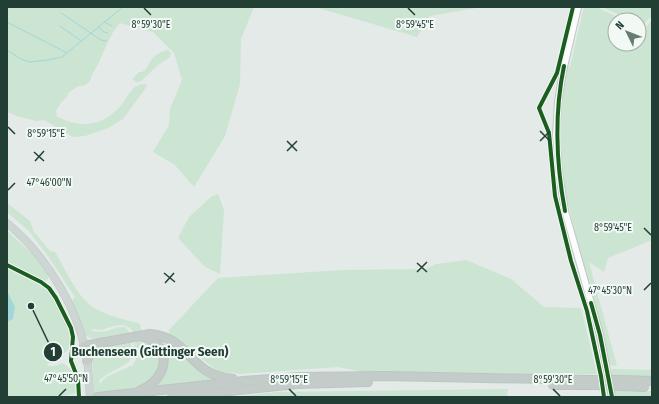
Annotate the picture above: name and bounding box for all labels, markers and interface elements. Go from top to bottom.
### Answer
north arrow [607,12,647,52]
text: 8°59'30"E [131,19,171,31]
text: 8°59'45"E [396,19,434,31]
text: N [613,19,627,32]
text: 8°59'15"E [27,128,65,140]
text: 47°46'00"N [26,177,72,189]
text: 8°59'45"E [594,222,632,234]
text: 47°45'30"N [588,285,632,297]
callout: Buchenseen (Güttinger Seen) [43,339,236,364]
text: Buchenseen (Güttinger Seen) [72,344,228,359]
text: 1 [50,345,56,359]
text: 47°45'50"N [44,373,88,385]
text: 8°59'15"E [270,374,308,386]
text: 8°59'30"E [533,374,573,386]

